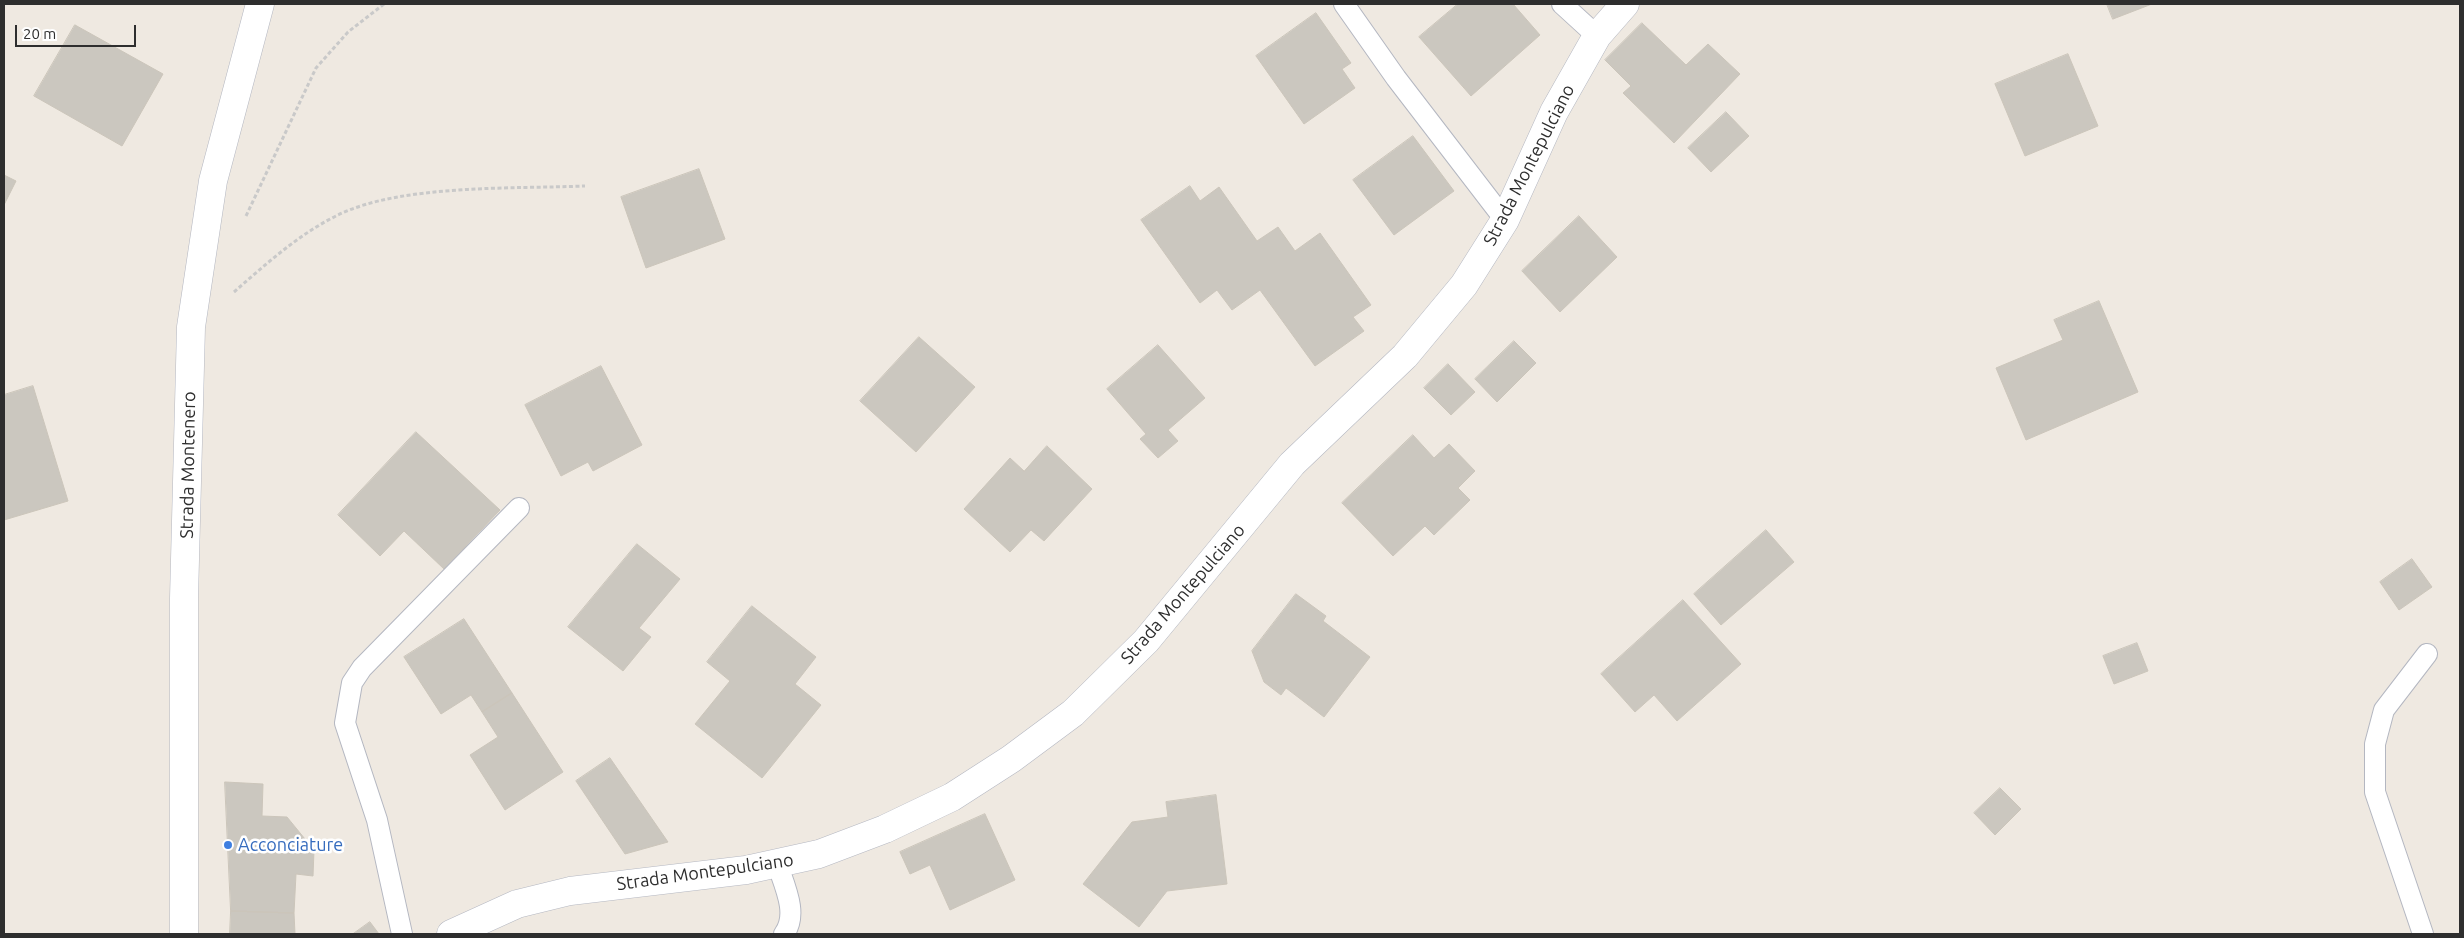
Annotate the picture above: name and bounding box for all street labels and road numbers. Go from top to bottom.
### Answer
street label: Strada Montepulciano [1479,81,1579,249]
street label: Strada Montenero [176,391,200,539]
street label: Strada Montepulciano [1116,520,1250,668]
street label: Strada Montepulciano [615,849,795,895]

